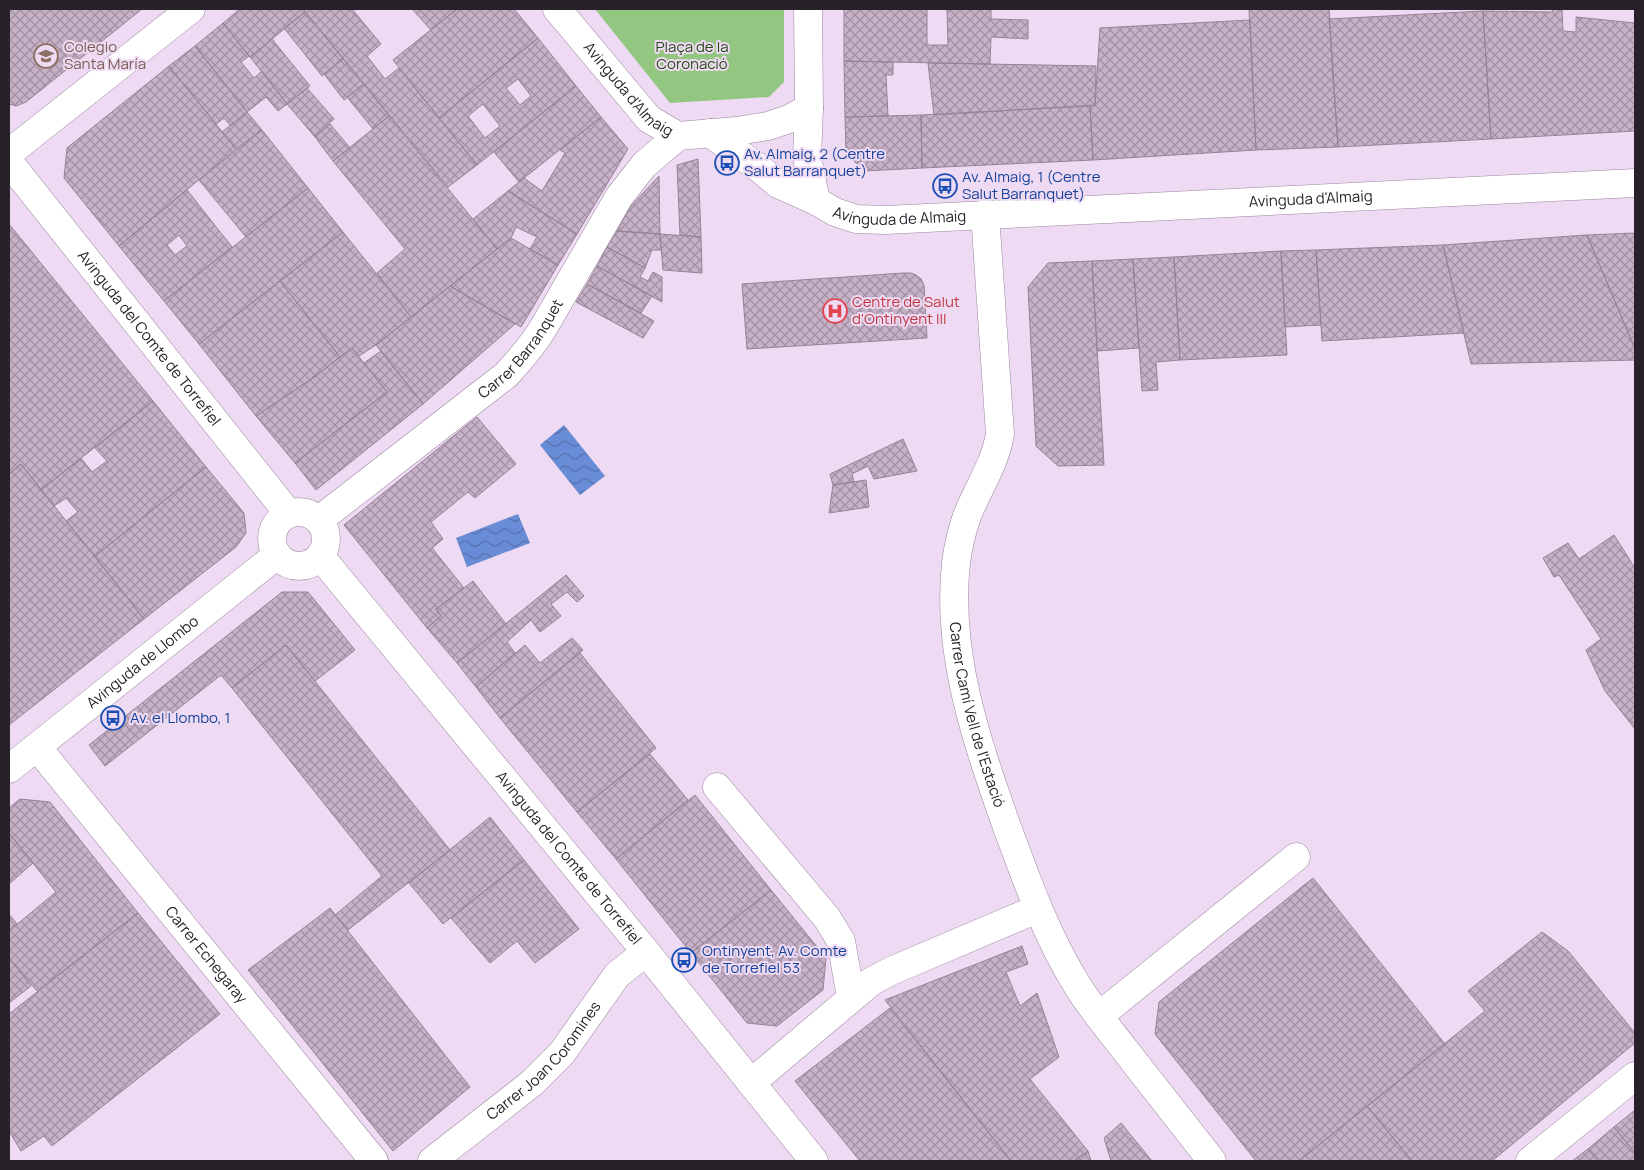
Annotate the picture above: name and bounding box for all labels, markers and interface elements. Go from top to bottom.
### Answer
place label: Colegio Santa María [64,36,146,74]
park label: Plaça de la Coronació [656,36,728,74]
street label: Avinguda d'Almaig [579,37,677,141]
school or university icon: Colegio Santa María [33,43,59,69]
place label: Av. Almaig, 2 (Centre Salut Barranquet) [744,143,885,181]
bus stop icon: Av. Almaig, 2 (Centre Salut Barranquet) [714,150,740,176]
place label: Av. Almaig, 1 (Centre Salut Barranquet) [962,166,1101,204]
bus stop icon: Av. Almaig, 1 (Centre Salut Barranquet) [932,173,958,199]
street label: Avinguda d'Almaig [1248,185,1373,212]
street label: Avinguda de Almaig [830,201,967,230]
street label: Avinguda del Comte de Torrefiel [73,246,226,430]
place label: Centre de Salut d'Ontinyent III [852,291,960,329]
street label: Carrer Barranquet [473,295,568,403]
hospital icon: Centre de Salut d'Ontinyent III [822,298,848,324]
street label: Avinguda de Llombo [82,610,203,713]
street label: Carrer Camí Vell de l'Estació [945,621,1010,810]
bus stop icon: Av. el Llombo, 1 [100,705,126,731]
place label: Av. el Llombo, 1 [130,707,230,728]
street label: Avinguda del Comte de Torrefiel [491,766,647,949]
street label: Carrer Echegaray [161,901,253,1008]
place label: Ontinyent, Av. Comte de Torrefiel 53 [702,940,847,978]
bus stop icon: Ontinyent, Av. Comte de Torrefiel 53 [671,947,697,973]
street label: Carrer Joan Coromines [482,997,605,1125]

